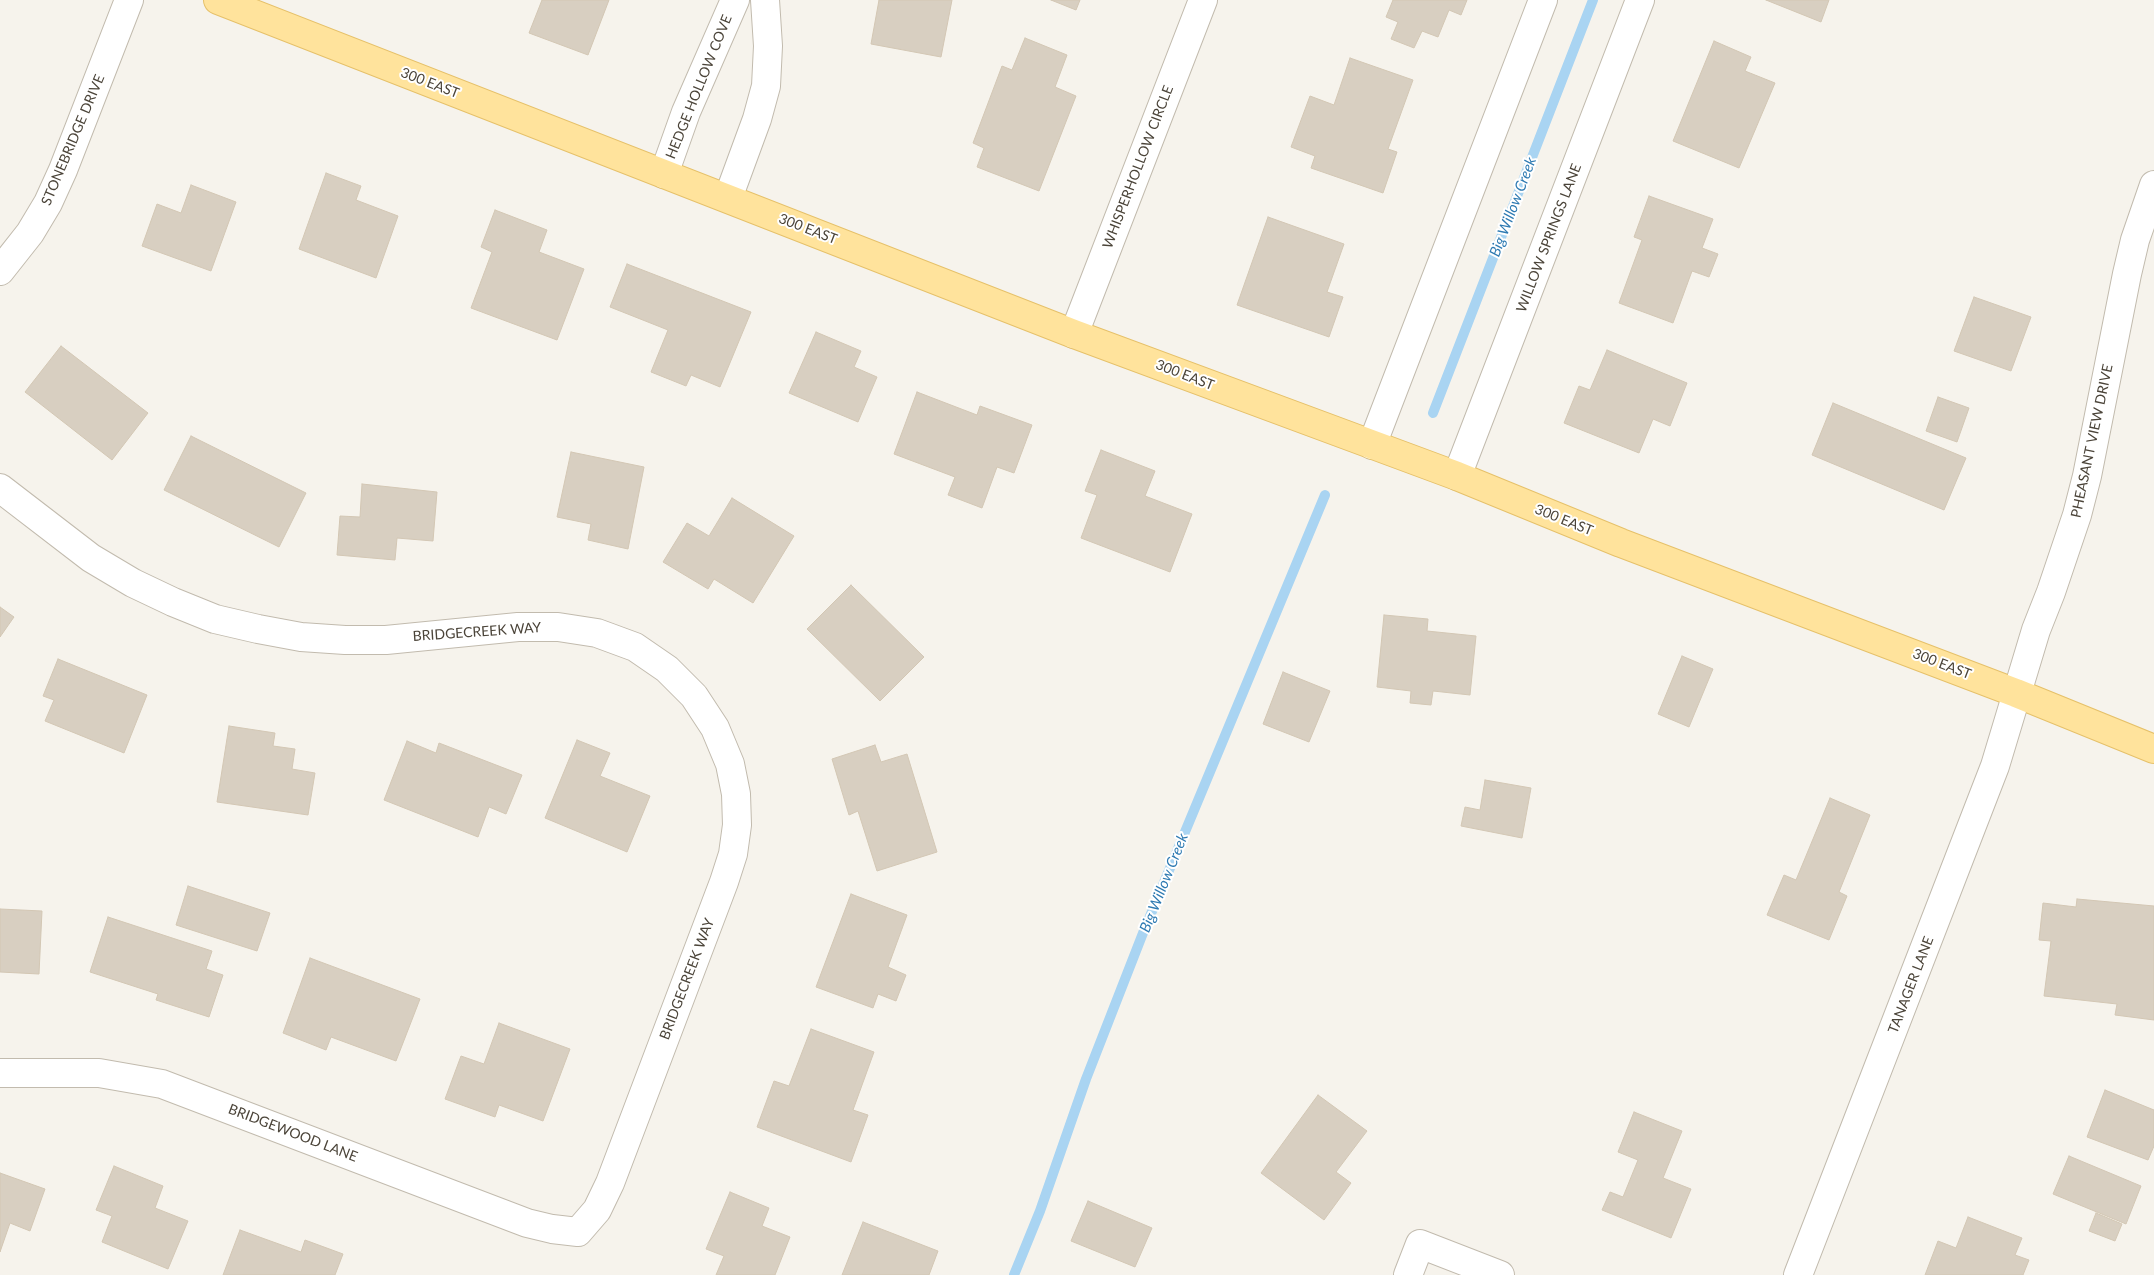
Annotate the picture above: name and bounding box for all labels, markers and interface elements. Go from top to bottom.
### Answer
street label: HEDGE HOLLOW COVE [662,13,736,161]
street label: 300 EAST [398,64,462,102]
street label: STONEBRIDGE DRIVE [38,72,108,208]
street label: WHISPERHOLLOW CIRCLE [1099,83,1177,251]
water label: Big Willow Creek [1486,155,1540,259]
street label: WILLOW SPRINGS LANE [1513,161,1585,315]
street label: 300 EAST [776,210,840,248]
street label: 300 EAST [1153,356,1217,394]
street label: PHEASANT VIEW DRIVE [2068,363,2116,519]
street label: 300 EAST [1532,501,1596,539]
street label: BRIDGECREEK WAY [412,619,542,645]
street label: 300 EAST [1910,645,1974,683]
water label: Big Willow Creek [1136,831,1192,935]
street label: BRIDGECREEK WAY [656,916,718,1042]
street label: TANAGER LANE [1885,934,1937,1036]
street label: BRIDGEWOOD LANE [226,1101,360,1165]

